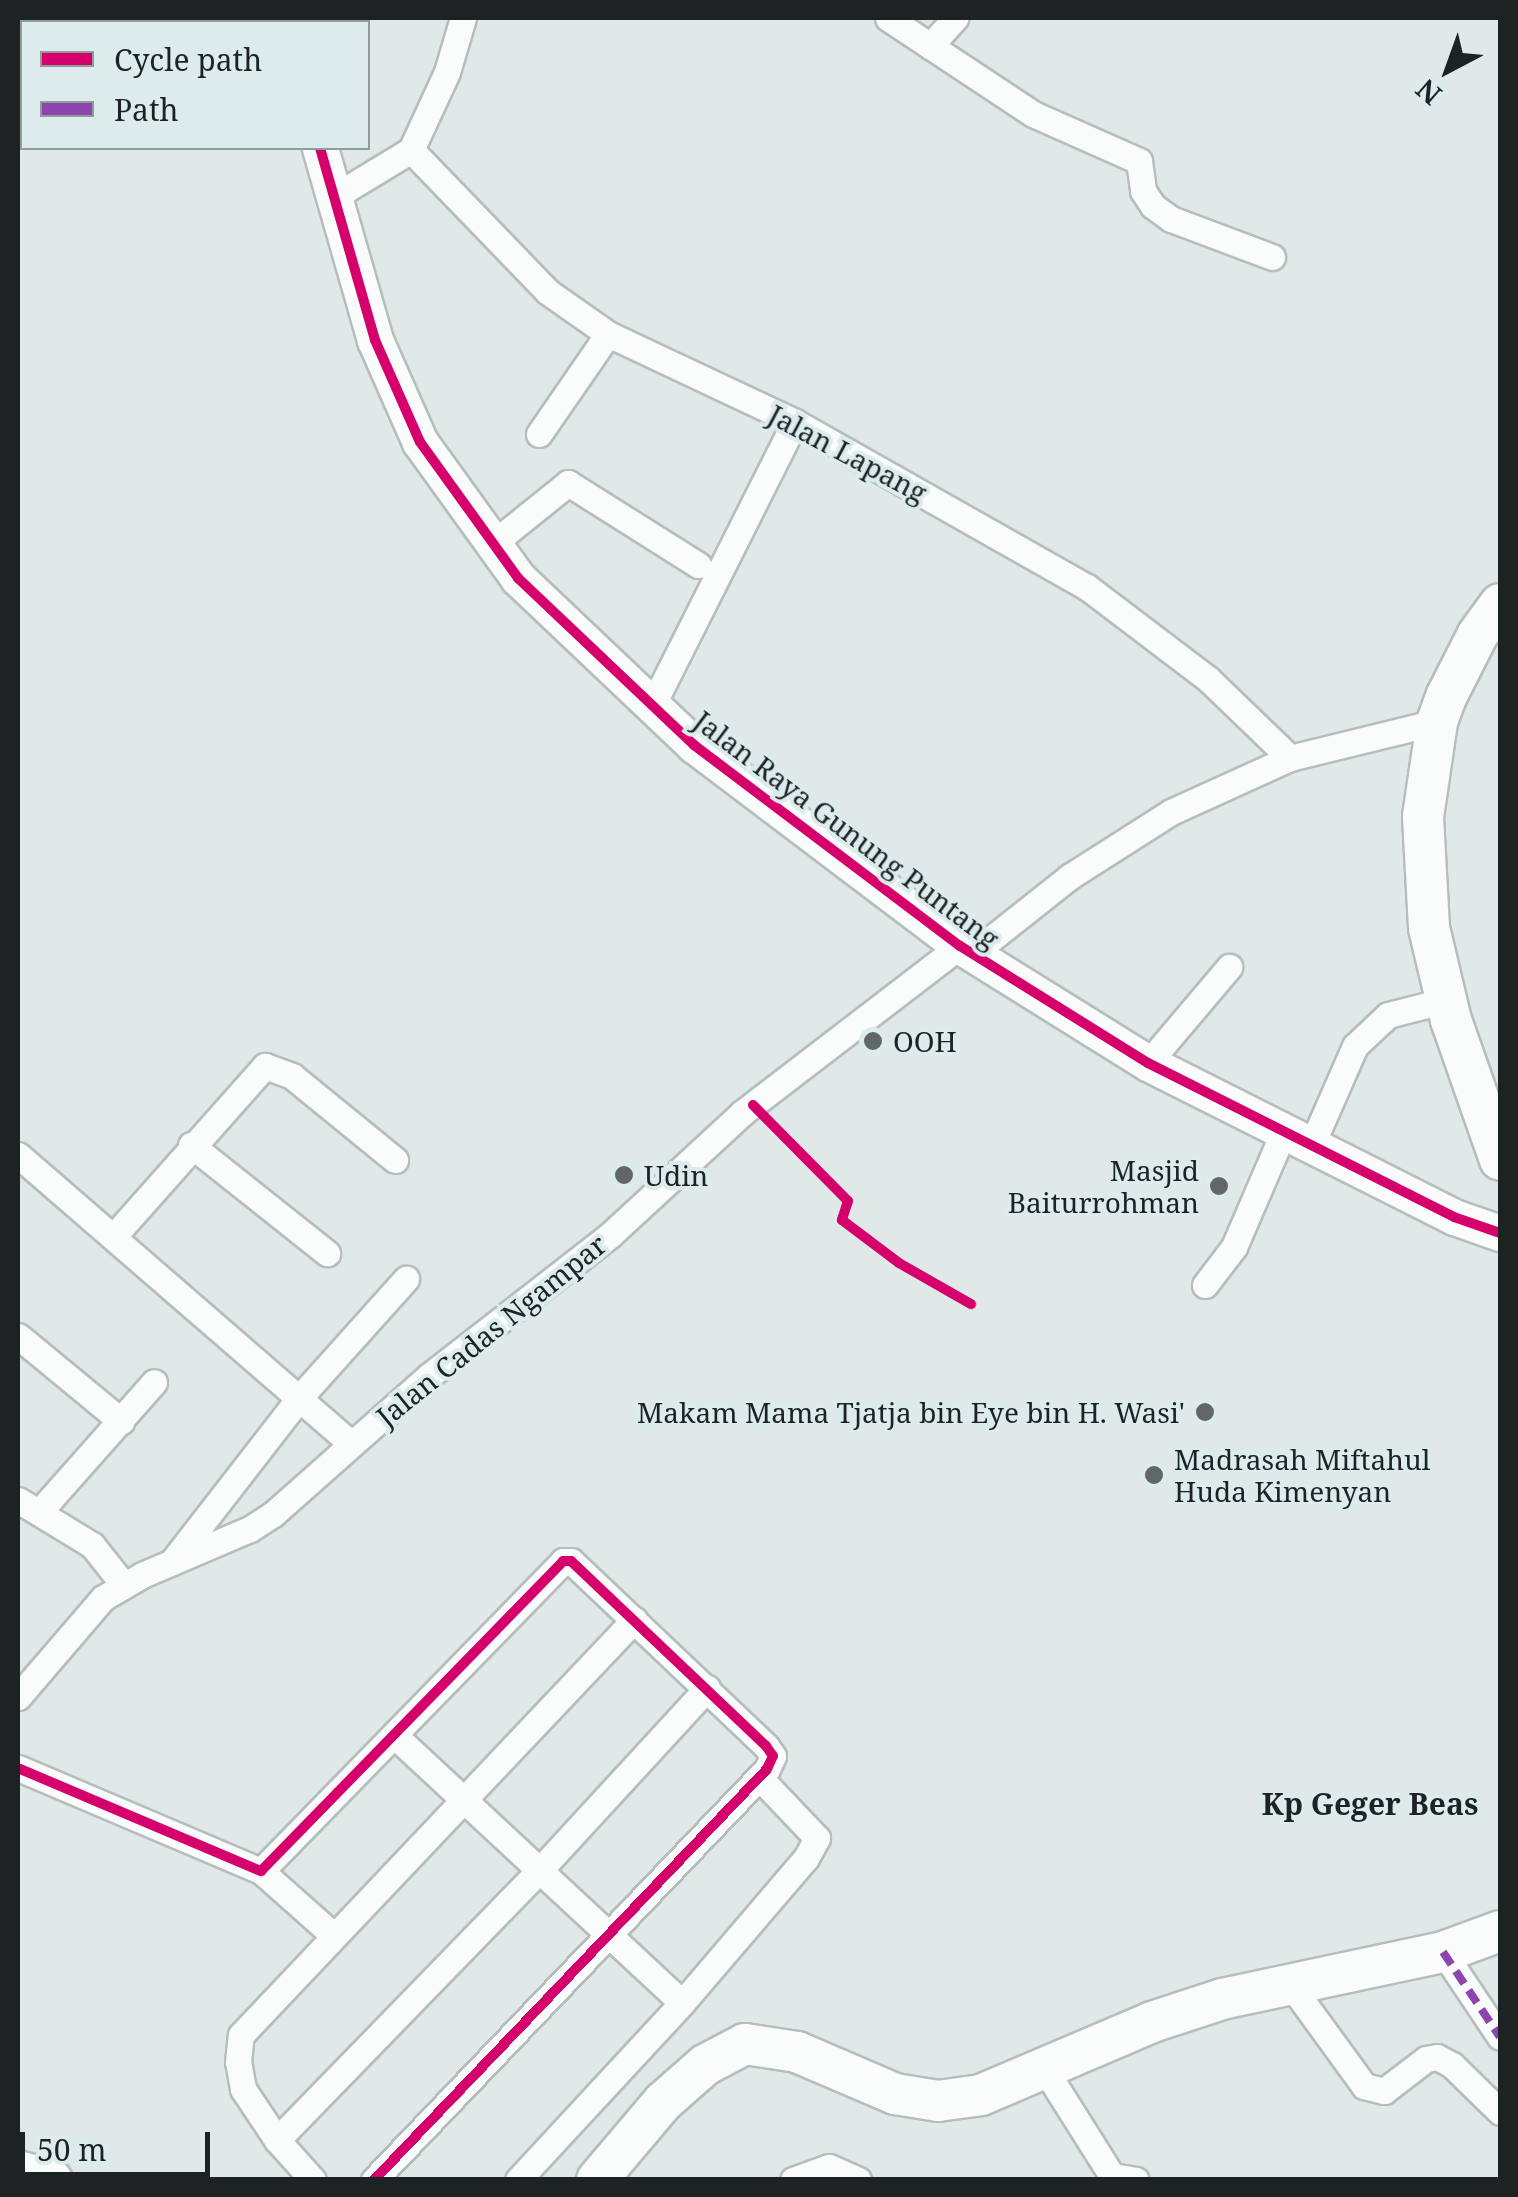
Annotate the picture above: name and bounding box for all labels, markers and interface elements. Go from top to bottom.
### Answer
legend [20,20,370,150]
north arrow [1398,20,1498,120]
text: Cycle path [114,39,262,80]
text: N [1408,71,1449,114]
text: Path [114,89,179,130]
street label: Jalan Lapang [763,397,933,509]
street label: Jalan Raya Gunung Puntang [688,703,1006,955]
place label: OOH [893,1024,957,1058]
marker: OOH [862,1030,884,1052]
place label: Masjid Baiturrohman [1008,1153,1199,1219]
place label: Udin [644,1158,708,1192]
marker: Udin [613,1164,635,1186]
marker: Masjid Baiturrohman [1208,1175,1230,1197]
street label: Jalan Cadas Ngampar [369,1227,613,1433]
place label: Makam Mama Tjatja bin Eye bin H. Wasi' [637,1395,1185,1429]
marker: Makam Mama Tjatja bin Eye bin H. Wasi' [1194,1401,1216,1423]
place label: Madrasah Miftahul Huda Kimenyan [1174,1442,1430,1508]
marker: Madrasah Miftahul Huda Kimenyan [1143,1464,1165,1486]
district label: Kp Geger Beas [1262,1786,1478,1822]
scale bar [25,2112,215,2174]
text: 50 m [37,2129,107,2170]

